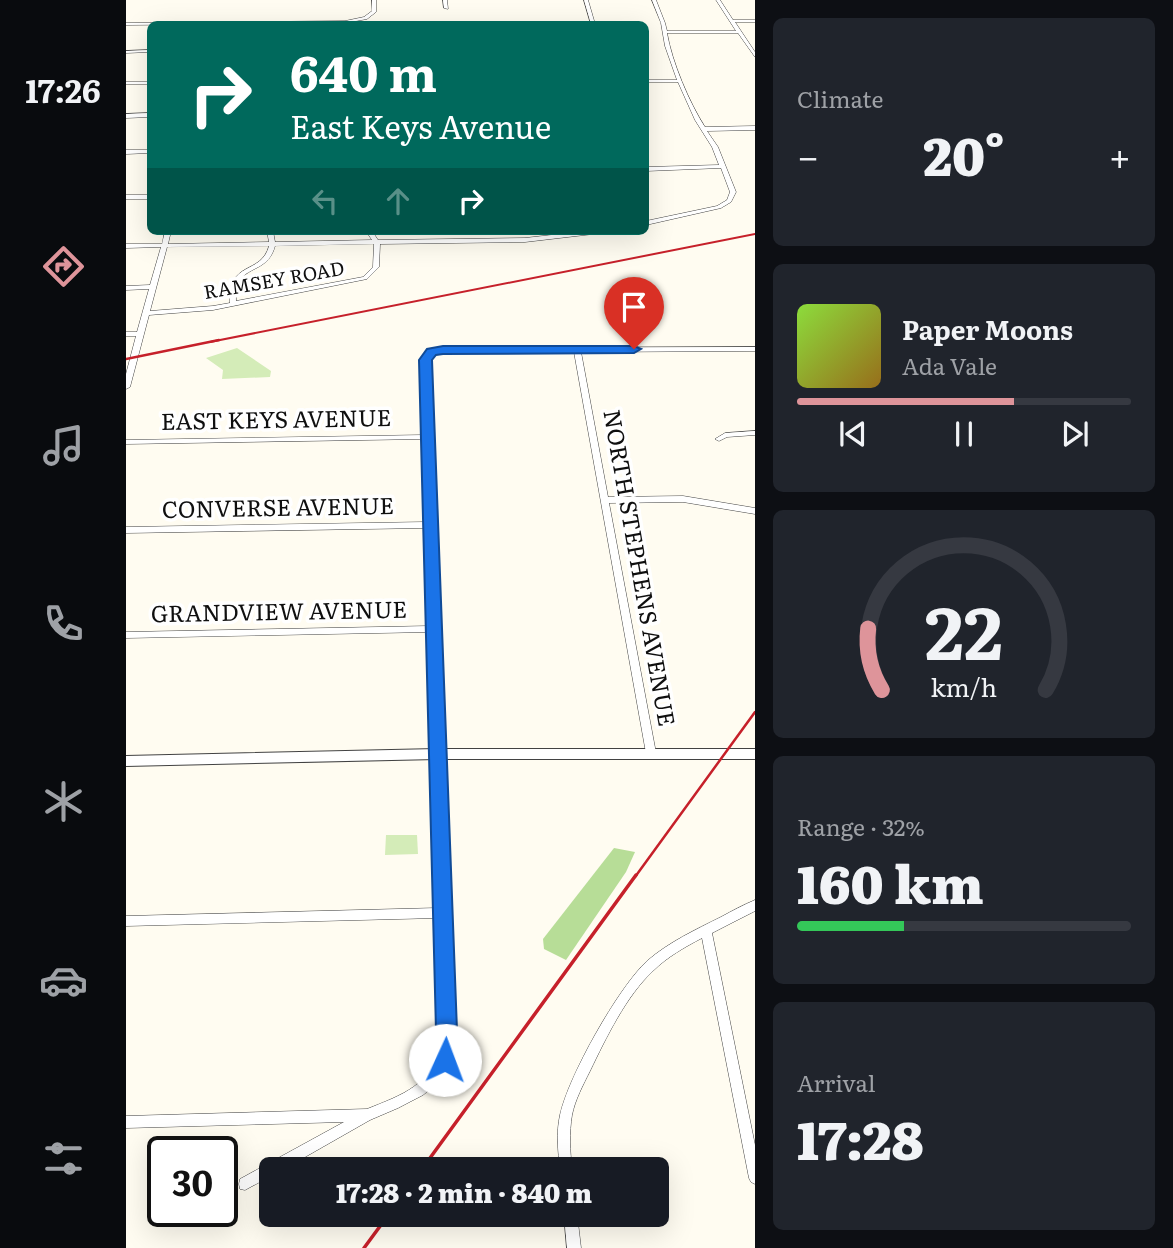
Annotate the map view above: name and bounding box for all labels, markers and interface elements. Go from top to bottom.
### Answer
text: 640 m [290,34,437,107]
icon: right [175,49,266,140]
text: 17:26 [25,65,101,113]
text: Climate [797,81,883,115]
text: East Keys Avenue [290,101,551,149]
text: 20° [923,115,1005,192]
text: − [797,126,819,183]
text: + [1109,126,1131,183]
icon: left [306,182,344,220]
icon: ahead [379,182,417,220]
icon: right [452,182,490,220]
icon: directions [39,242,88,291]
street label: RAMSEY ROAD [201,253,346,305]
pin [604,277,664,349]
icon: arrive [615,288,653,326]
text: Paper Moons [902,309,1073,348]
text: Ada Vale [902,348,997,382]
street label: EAST KEYS AVENUE [160,399,391,437]
street label: NORTH STEPHENS AVENUE [596,407,686,729]
icon: previous [834,415,872,453]
icon: pause [945,415,983,453]
icon: next [1056,415,1094,453]
icon: music [39,421,88,470]
street label: CONVERSE AVENUE [162,487,394,525]
text: 22 [925,574,1003,682]
street label: GRANDVIEW AVENUE [151,591,407,629]
icon: phone [39,599,88,648]
text: km/h [931,668,997,705]
icon: climate [39,777,88,826]
text: Range · 32% [797,809,925,843]
text: 160 km [797,843,984,920]
icon: car [39,956,88,1005]
position arrow [408,1023,482,1097]
text: Arrival [797,1065,876,1099]
text: 17:28 [797,1099,923,1176]
icon: filters [39,1134,88,1183]
speed limit sign: 30 [147,1136,238,1227]
text: 17:28 · 2 min · 840 m [336,1172,592,1211]

